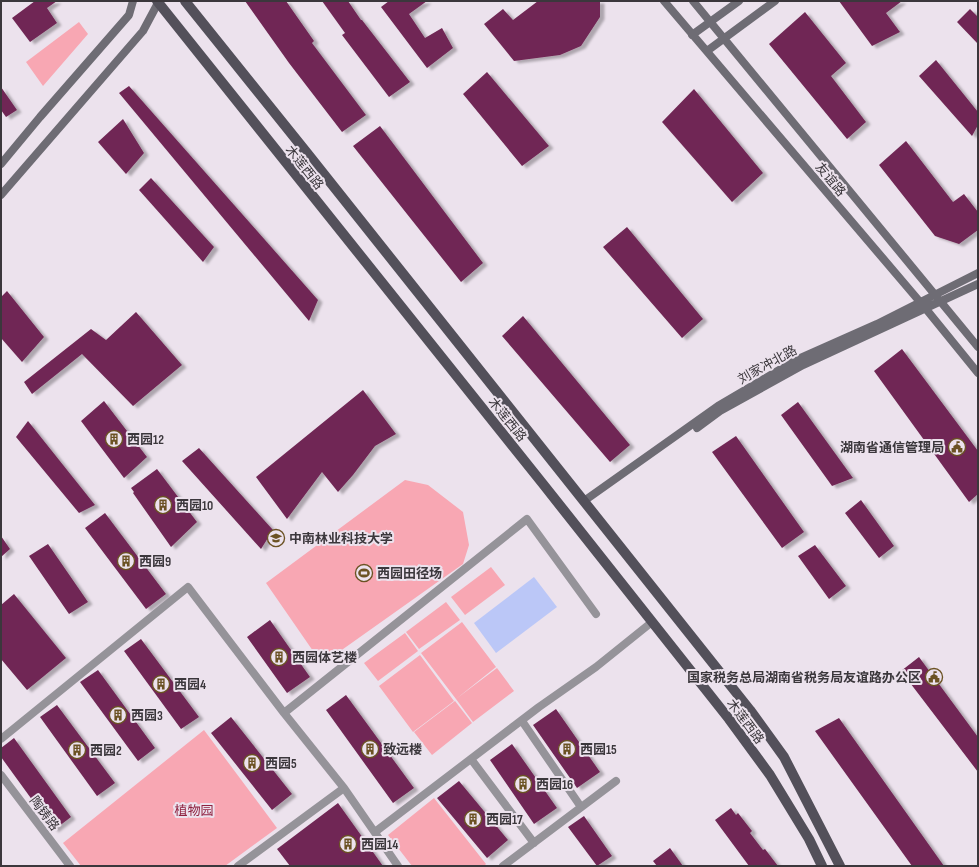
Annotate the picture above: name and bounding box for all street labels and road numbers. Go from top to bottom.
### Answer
street label: 木莲西路 [282,142,327,193]
street label: 友谊路 [812,160,849,200]
street label: 刘家冲北路 [735,342,800,388]
street label: 木莲西路 [485,394,530,445]
street label: 木莲西路 [723,696,767,747]
street label: 陶铸路 [26,793,62,834]

